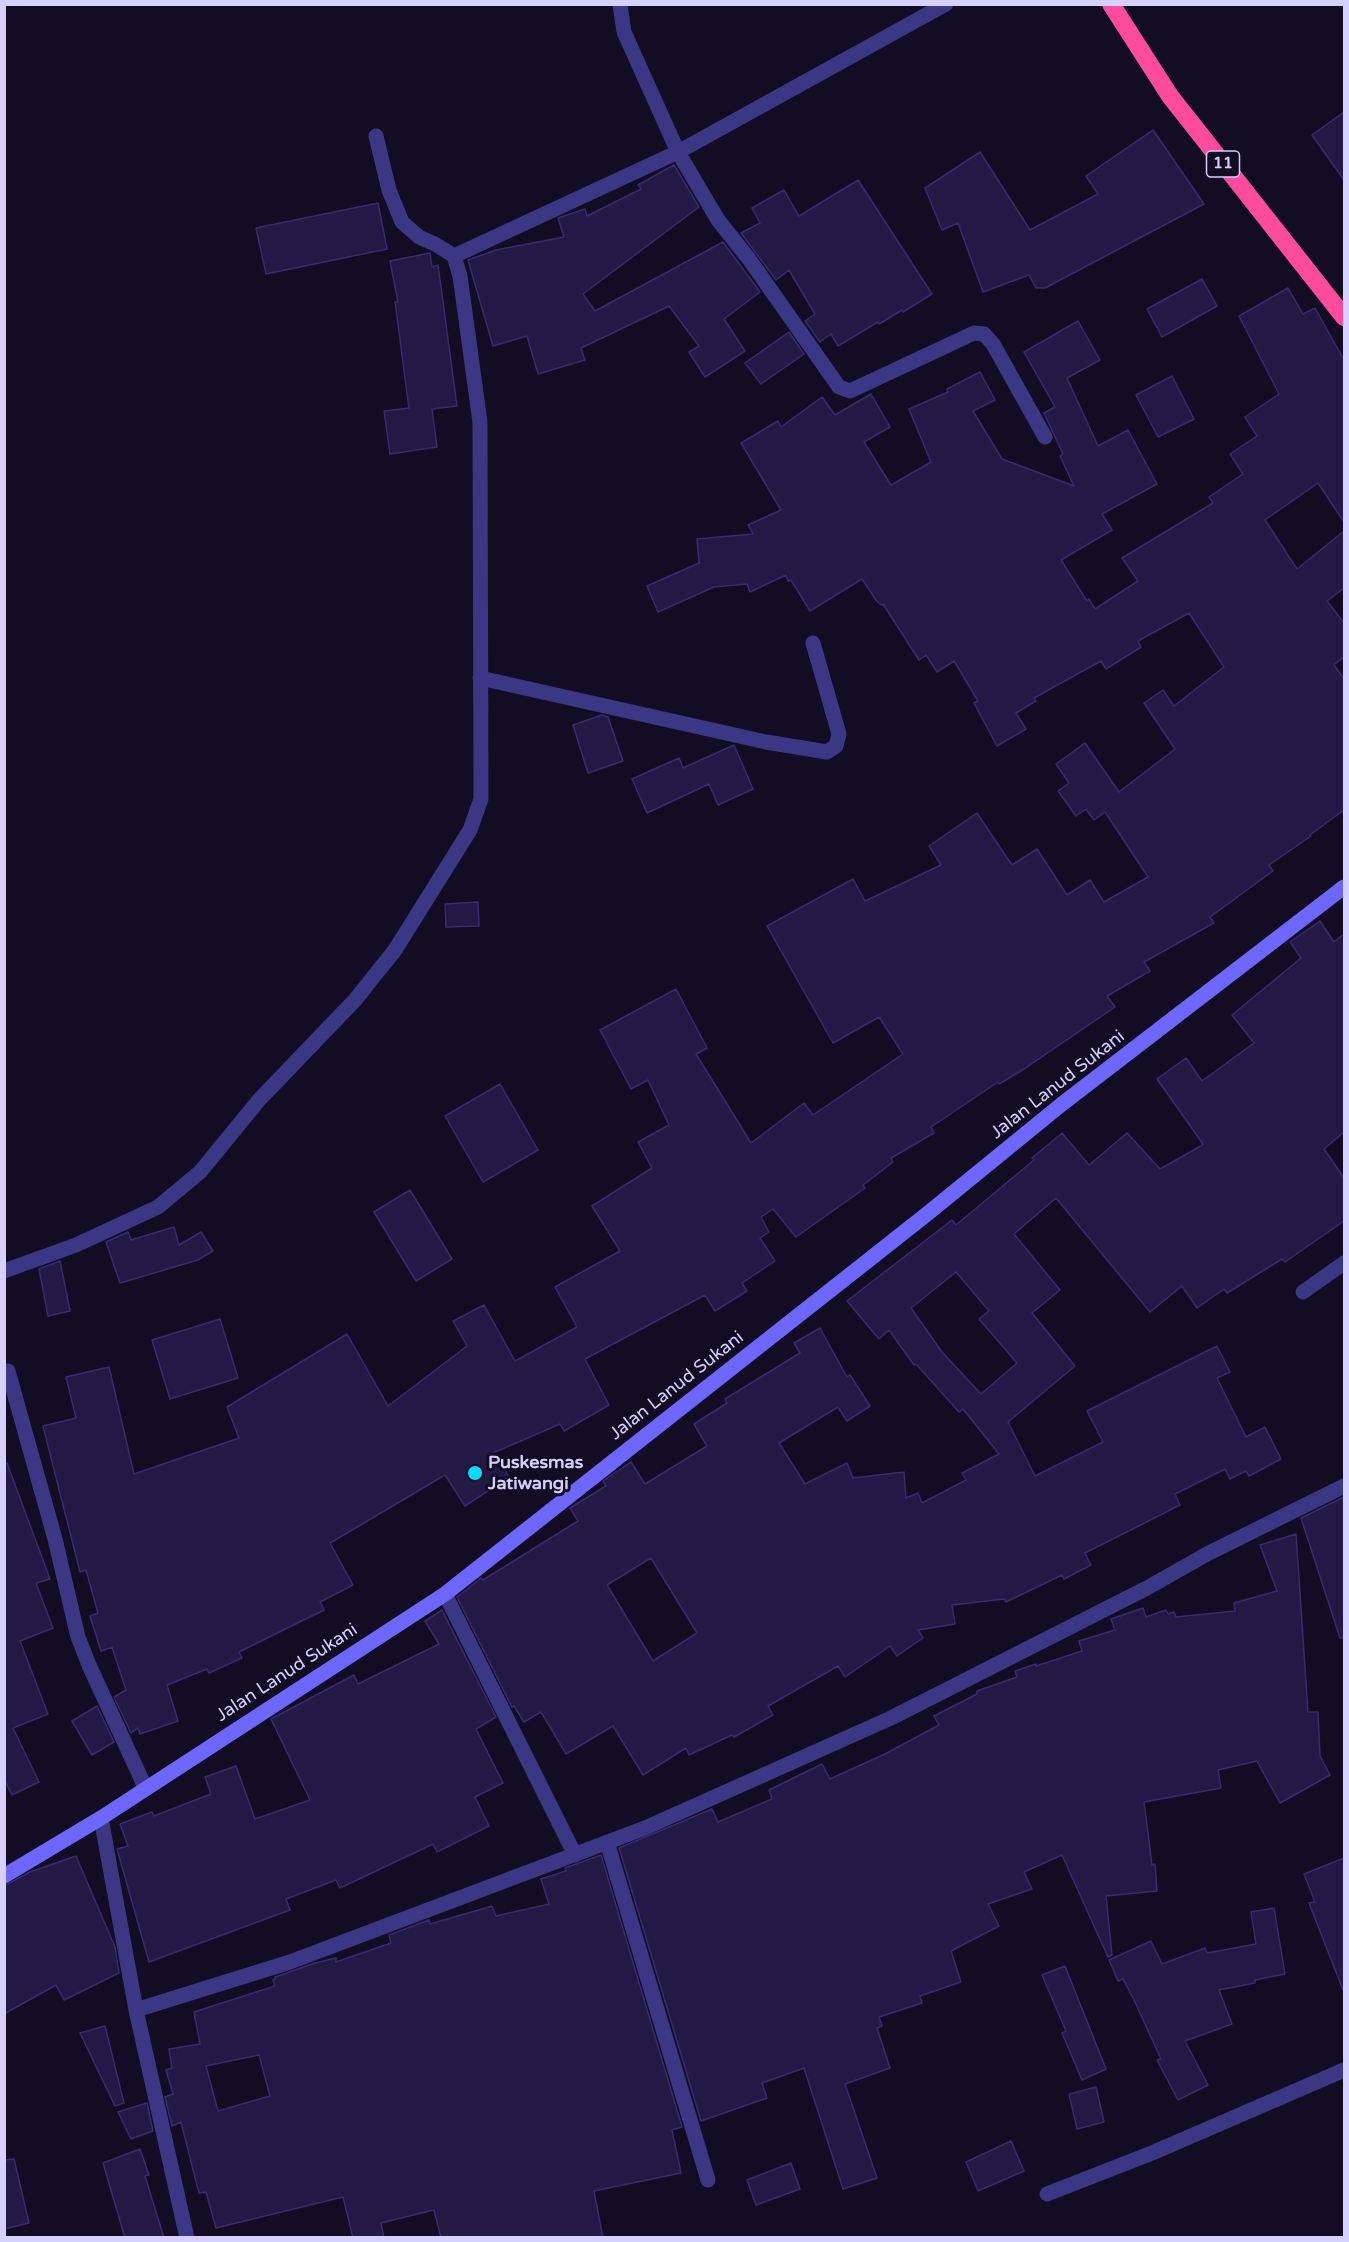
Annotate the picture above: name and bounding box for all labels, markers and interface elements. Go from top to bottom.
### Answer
road number: 11 [1206,151,1240,177]
street label: Jalan Lanud Sukani [987,1026,1129,1144]
street label: Jalan Lanud Sukani [606,1327,748,1445]
place label: Puskesmas Jatiwangi [488,1452,583,1494]
marker: Puskesmas Jatiwangi [466,1464,484,1482]
street label: Jalan Lanud Sukani [212,1619,362,1727]

